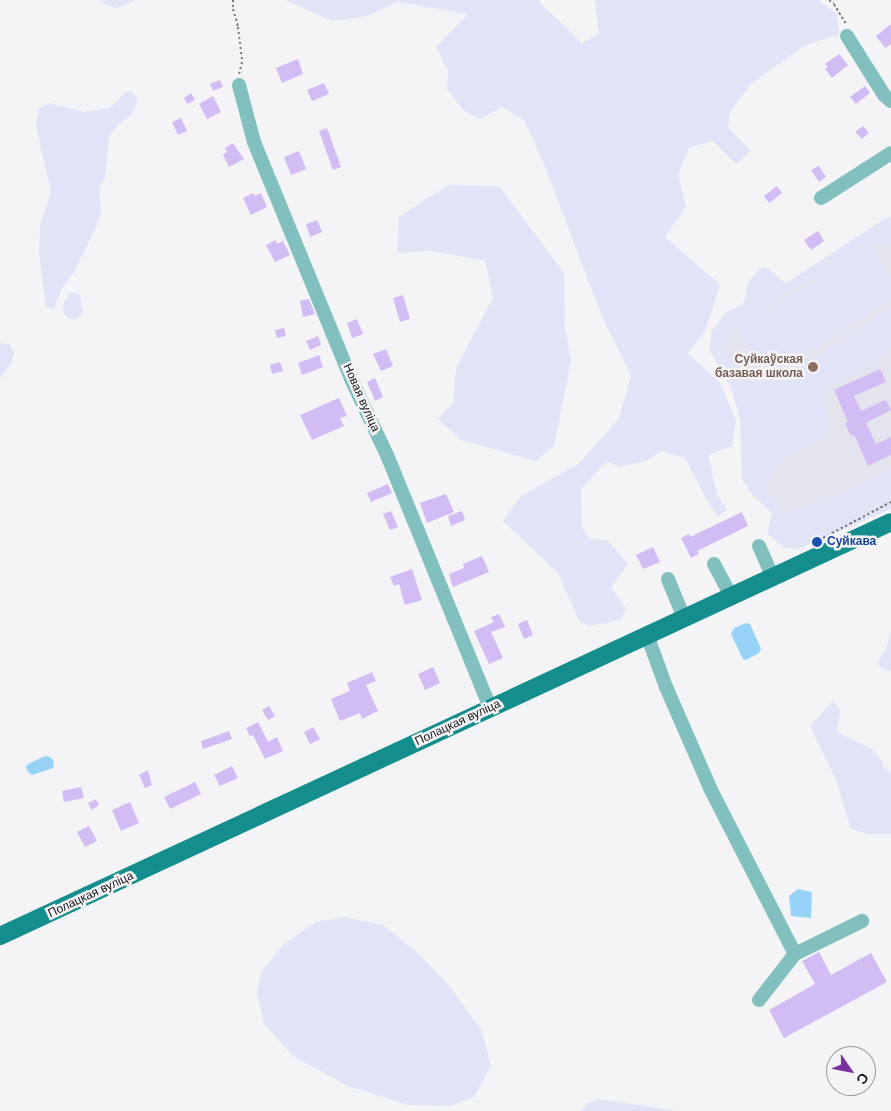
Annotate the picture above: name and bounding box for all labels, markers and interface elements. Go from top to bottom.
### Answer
place label: Суйкаўская базавая школа [715,353,803,381]
marker: Суйкаўская базавая школа [807,361,819,373]
street label: Новая вуліца [340,362,382,434]
place label: Суйкава [827,535,876,549]
marker: Суйкава [811,536,823,548]
street label: Полацкая вуліца [413,697,503,749]
street label: Полацкая вуліца [46,869,136,921]
north arrow [826,1046,876,1096]
text: С [853,1070,872,1087]

